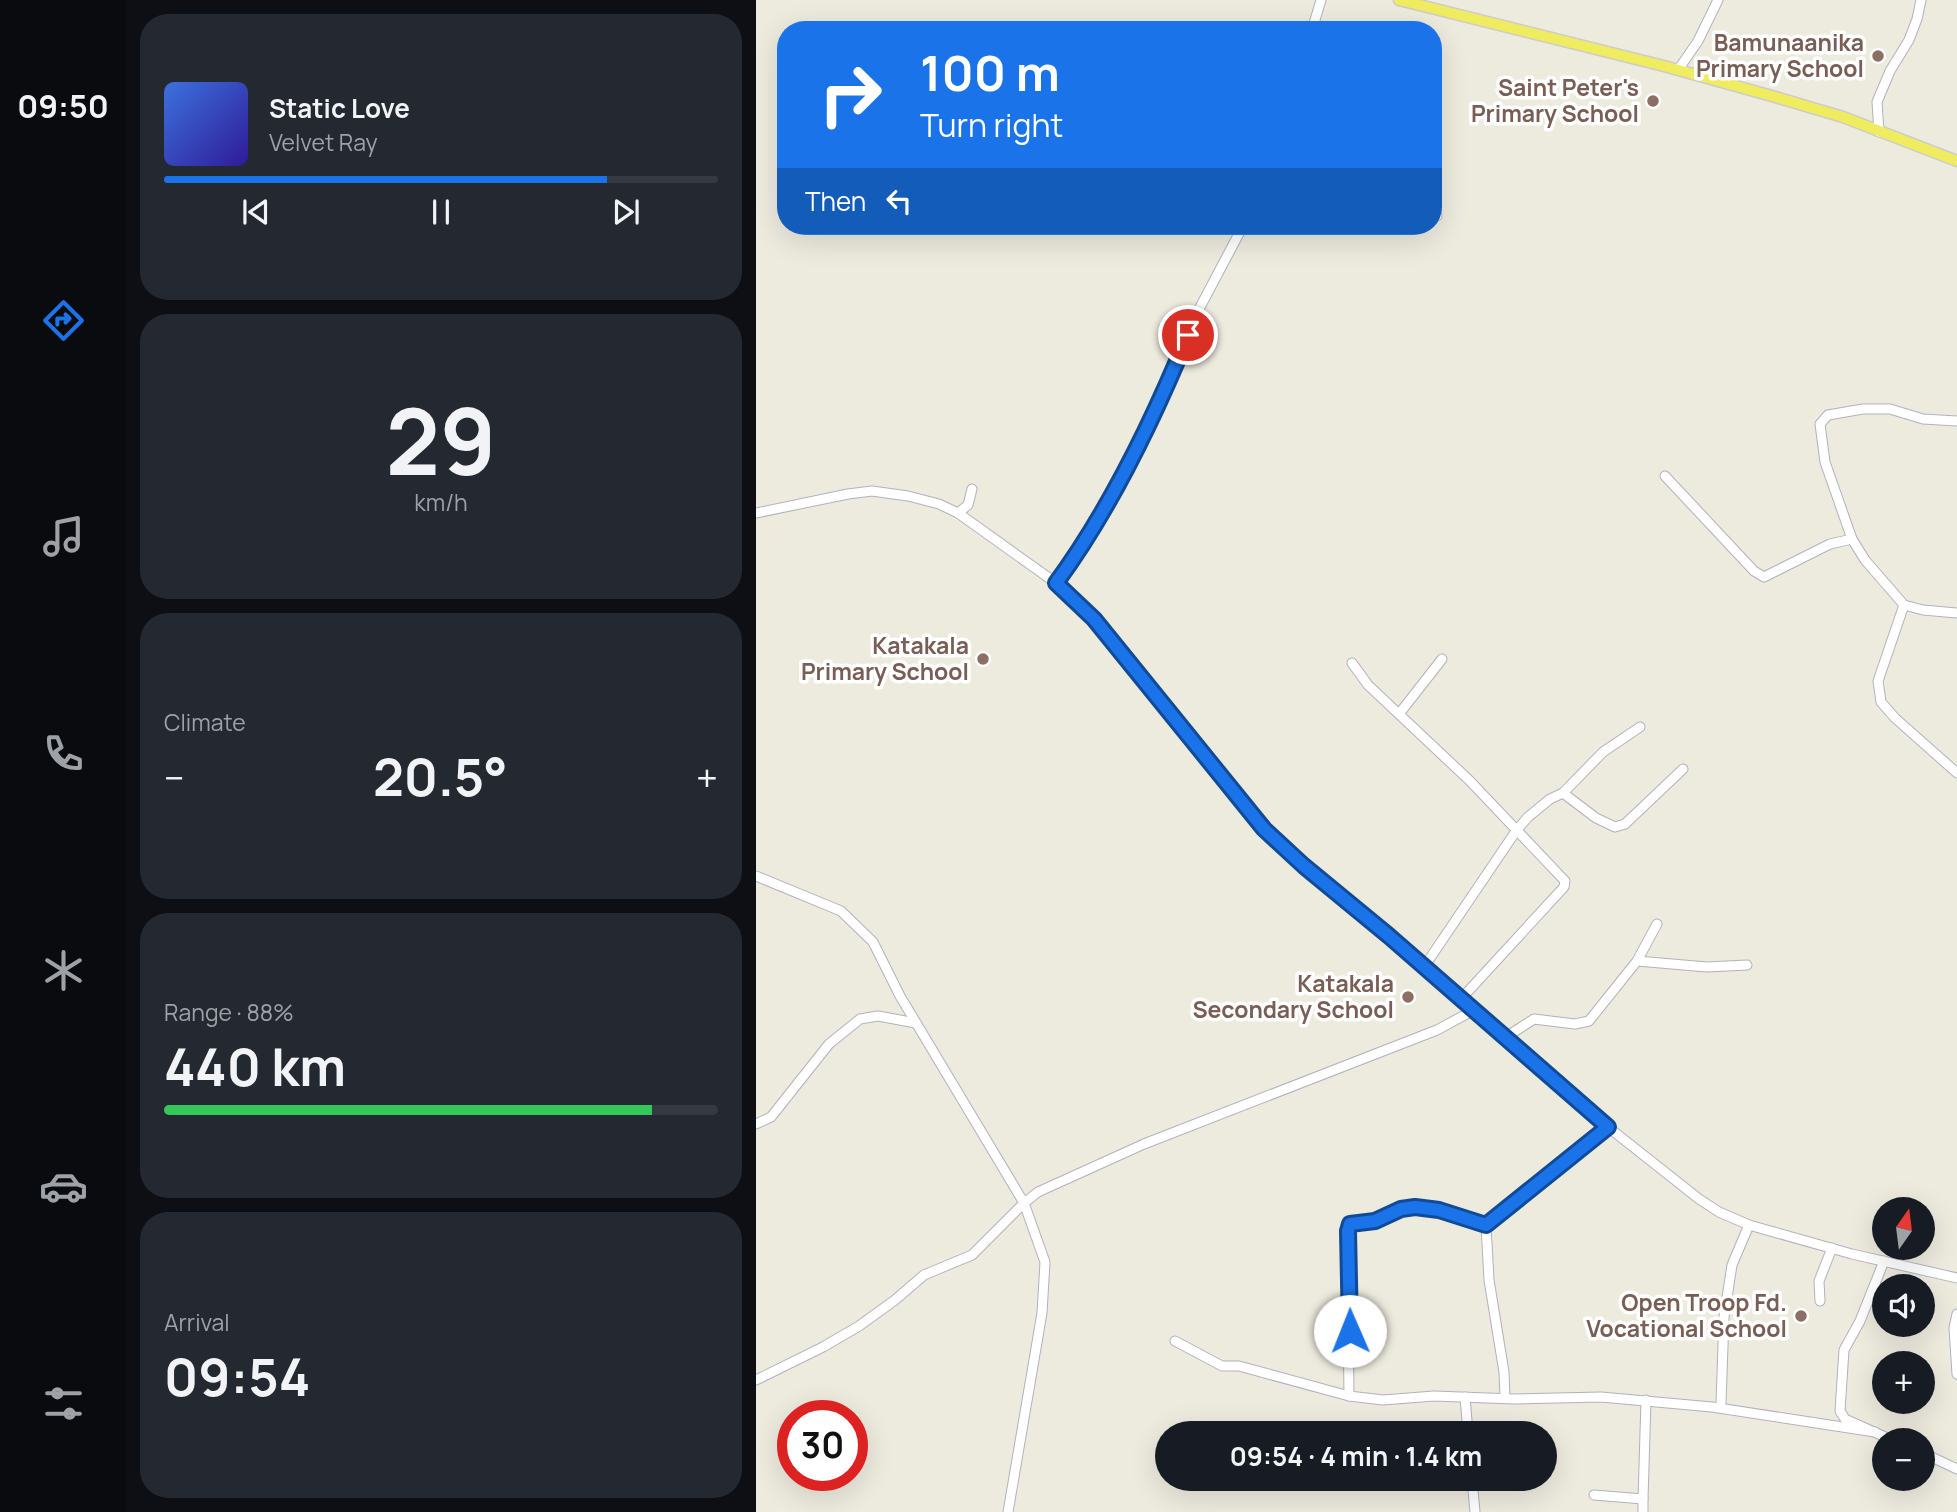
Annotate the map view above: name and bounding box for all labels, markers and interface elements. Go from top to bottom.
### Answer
place label: Bamunaanika Primary School [1696,26,1864,84]
text: 100 m [920,39,1060,106]
marker: Bamunaanika Primary School [1870,48,1886,64]
icon: right [805,49,896,140]
place label: Saint Peter's Primary School [1471,71,1639,129]
text: 09:50 [17,84,109,128]
text: Static Love [269,90,410,126]
marker: Saint Peter's Primary School [1645,93,1661,109]
text: Turn right [920,103,1063,147]
text: Velvet Ray [269,126,378,158]
icon: left [880,182,918,220]
text: Then [805,183,866,219]
icon: previous [237,193,275,231]
icon: pause [422,193,460,231]
icon: next [607,193,645,231]
icon: directions [39,296,88,345]
pin [1158,305,1218,365]
icon: arrive [1169,316,1207,354]
text: 29 [386,378,496,502]
text: km/h [414,486,468,518]
icon: music [39,512,88,561]
place label: Katakala Primary School [801,629,969,687]
marker: Katakala Primary School [975,651,991,667]
text: Climate [164,706,246,738]
icon: phone [39,729,88,778]
text: 20.5° [373,741,508,812]
text: − [164,751,185,803]
text: + [696,751,718,803]
icon: climate [39,946,88,995]
place label: Katakala Secondary School [1192,967,1394,1025]
marker: Katakala Secondary School [1400,989,1416,1005]
text: Range · 88% [164,996,294,1028]
text: 440 km [164,1031,346,1102]
icon: car [39,1162,88,1211]
north arrow [1872,1197,1936,1260]
map controls [1872,1197,1935,1491]
button: sound [1872,1274,1935,1337]
place label: Open Troop Fd. Vocational School [1586,1286,1787,1344]
position arrow [1313,1294,1387,1368]
text: Arrival [164,1306,230,1338]
marker: Open Troop Fd. Vocational School [1793,1308,1809,1324]
text: 09:54 [164,1341,310,1412]
button: + [1872,1351,1935,1414]
icon: filters [39,1379,88,1428]
speed limit sign: 30 [777,1400,868,1491]
button: − [1872,1428,1935,1491]
text: 09:54 · 4 min · 1.4 km [1230,1438,1482,1474]

